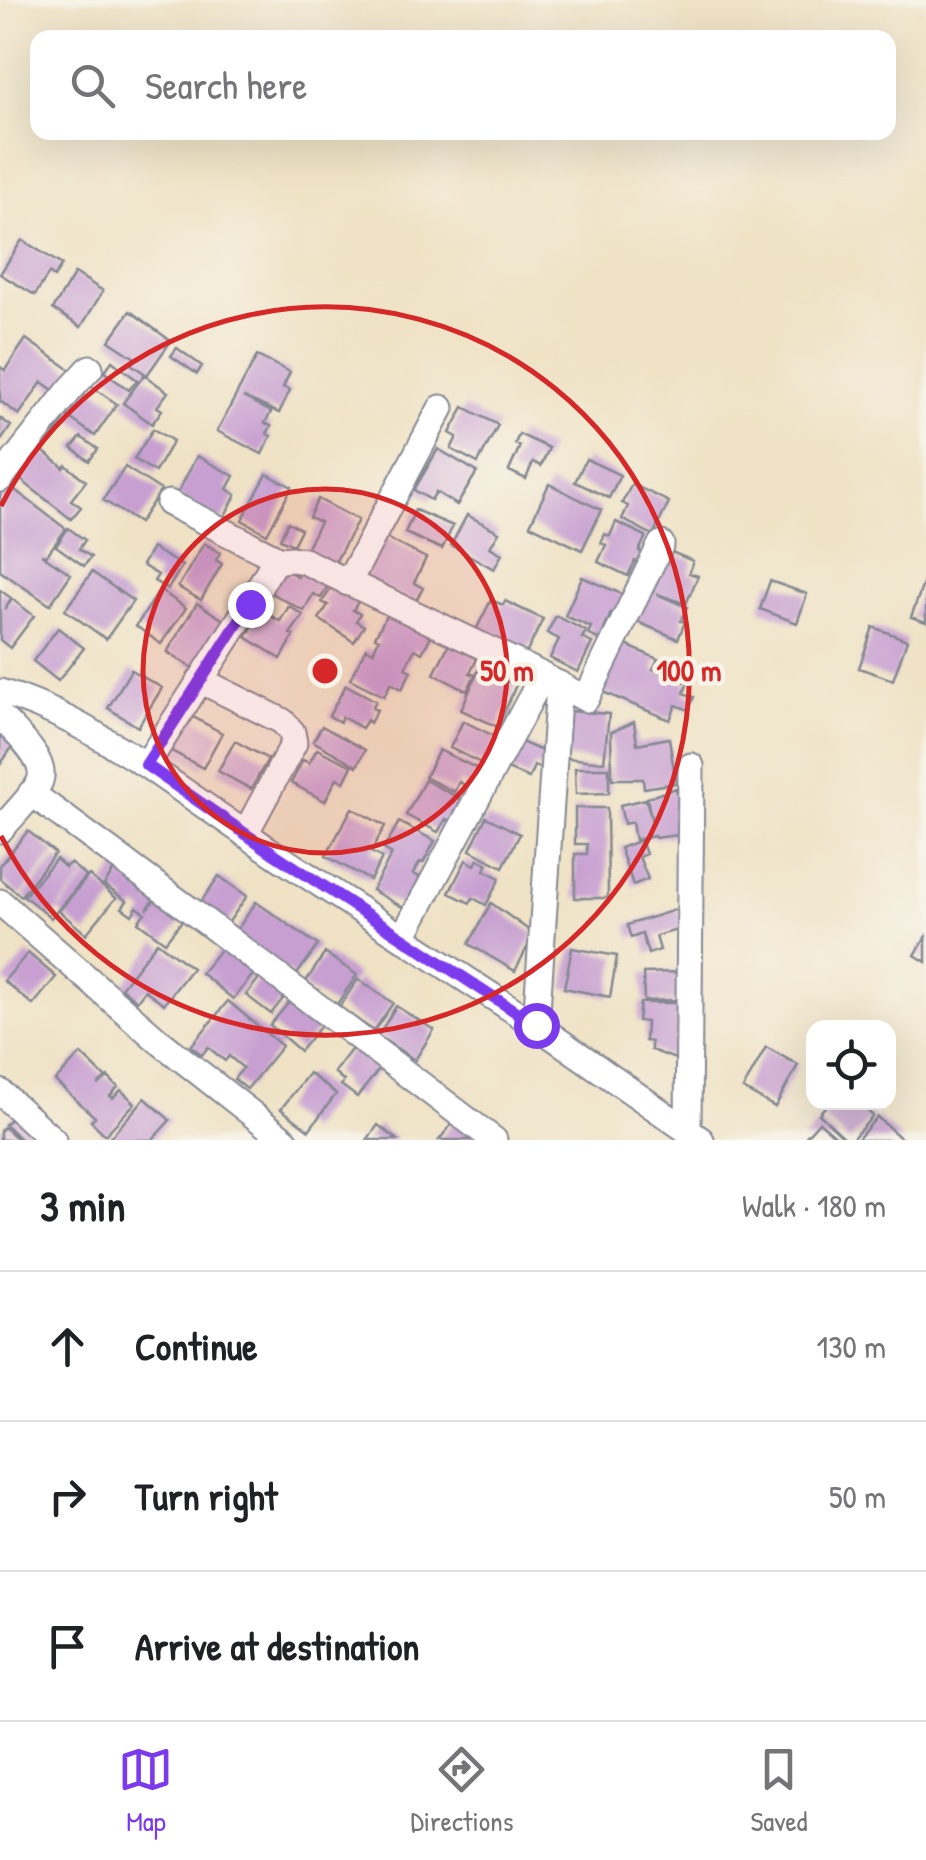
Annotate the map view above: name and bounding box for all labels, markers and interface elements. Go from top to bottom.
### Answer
search box [30,30,896,140]
icon: search [65,58,120,113]
text: Search here [145,59,307,111]
route end [228,582,274,628]
text: 50 m [480,650,534,690]
text: 100 m [656,650,722,690]
centre of rings [307,653,343,689]
route start [514,1003,560,1049]
map controls [806,1020,896,1110]
button: locate [806,1020,896,1110]
text: 3 min [40,1177,125,1234]
text: Walk · 180 m [742,1184,886,1227]
icon: ahead [40,1319,95,1374]
text: Continue [135,1320,257,1372]
text: 130 m [817,1325,886,1368]
icon: right [40,1469,95,1524]
text: Turn right [135,1470,278,1522]
text: 50 m [829,1475,886,1518]
icon: arrive [40,1619,95,1674]
text: Arrive at destination [135,1620,419,1672]
tab: Map [118,1742,173,1840]
tab: Directions [410,1742,513,1840]
tab: Saved [750,1742,808,1840]

